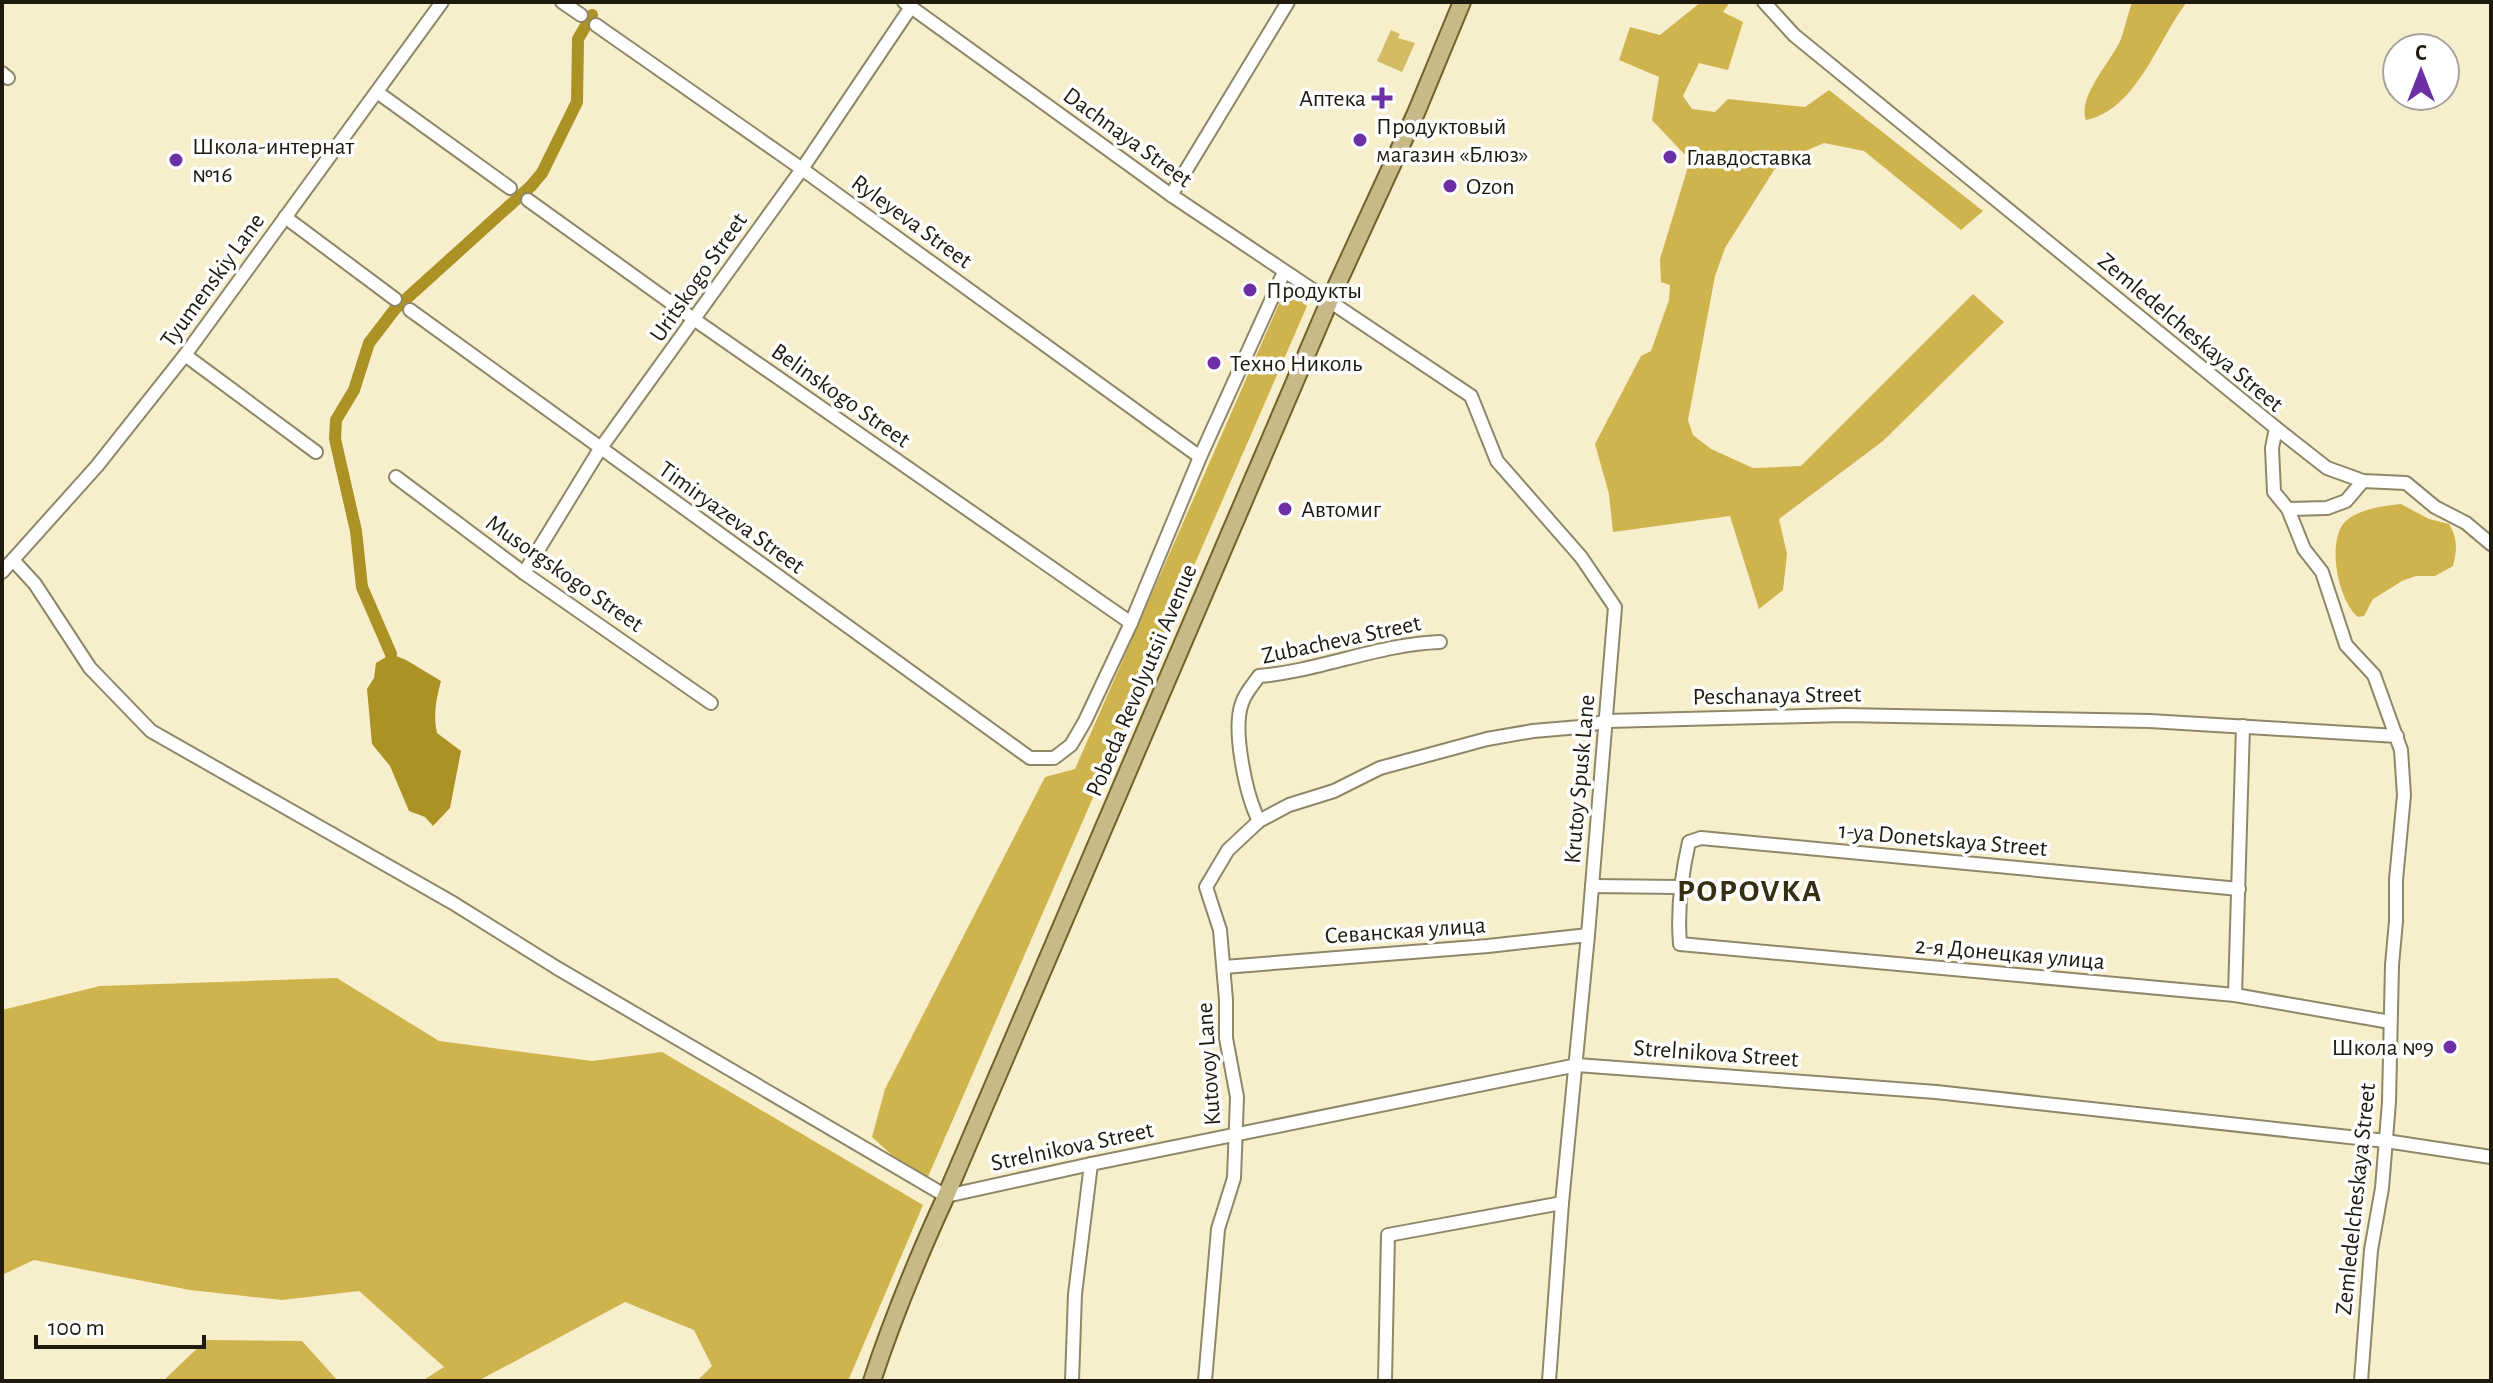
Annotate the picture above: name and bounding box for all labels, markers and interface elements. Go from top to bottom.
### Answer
north arrow [2381,32,2461,112]
text: С [2415,42,2427,64]
street label: Dachnaya Street [1059,83,1196,193]
place label: Аптека [1299,87,1366,111]
marker: Аптека [1373,89,1391,107]
place label: Продуктовый магазин «Блюз» [1376,115,1528,167]
marker: Продуктовый магазин «Блюз» [1351,131,1369,149]
place label: Школа-интернат №16 [192,135,355,187]
place label: Главдоставка [1686,146,1812,170]
marker: Главдоставка [1661,148,1679,166]
marker: Школа-интернат №16 [167,151,185,169]
street label: Ryleyeva Street [847,170,976,274]
place label: Ozon [1466,175,1515,199]
marker: Ozon [1441,177,1459,195]
street label: Tyumenskiy Lane [156,209,269,352]
street label: Uritskogo Street [646,209,752,346]
street label: Zemledelcheskaya Street [2093,249,2288,417]
place label: Продукты [1266,279,1362,303]
marker: Продукты [1241,281,1259,299]
street label: Belinskogo Street [767,339,914,453]
place label: Техно Николь [1230,352,1362,376]
marker: Техно Николь [1205,354,1223,372]
street label: Timiryazeva Street [654,457,809,579]
place label: Автомиг [1301,498,1382,522]
marker: Автомиг [1276,500,1294,518]
street label: Musorgskogo Street [481,511,648,637]
street label: Pobeda Revolyutsii Avenue [1082,561,1202,800]
street label: Zubacheva Street [1259,611,1423,669]
street label: Peschanaya Street [1693,683,1862,709]
street label: Krutoy Spusk Lane [1561,694,1599,865]
street label: 1-ya Donetskaya Street [1838,819,2049,861]
district label: POPOVKA [1677,875,1823,907]
street label: Севанская улица [1324,913,1487,949]
street label: 2-я Донецкая улица [1914,934,2106,974]
street label: Kutovoy Lane [1193,1001,1225,1126]
street label: Strelnikova Street [1633,1036,1800,1072]
place label: Школа №9 [2331,1036,2434,1060]
marker: Школа №9 [2441,1038,2459,1056]
street label: Zemledelcheskaya Street [2332,1082,2380,1316]
street label: Strelnikova Street [989,1118,1156,1176]
scale bar [36,1299,204,1349]
text: 100 m [48,1316,105,1340]

